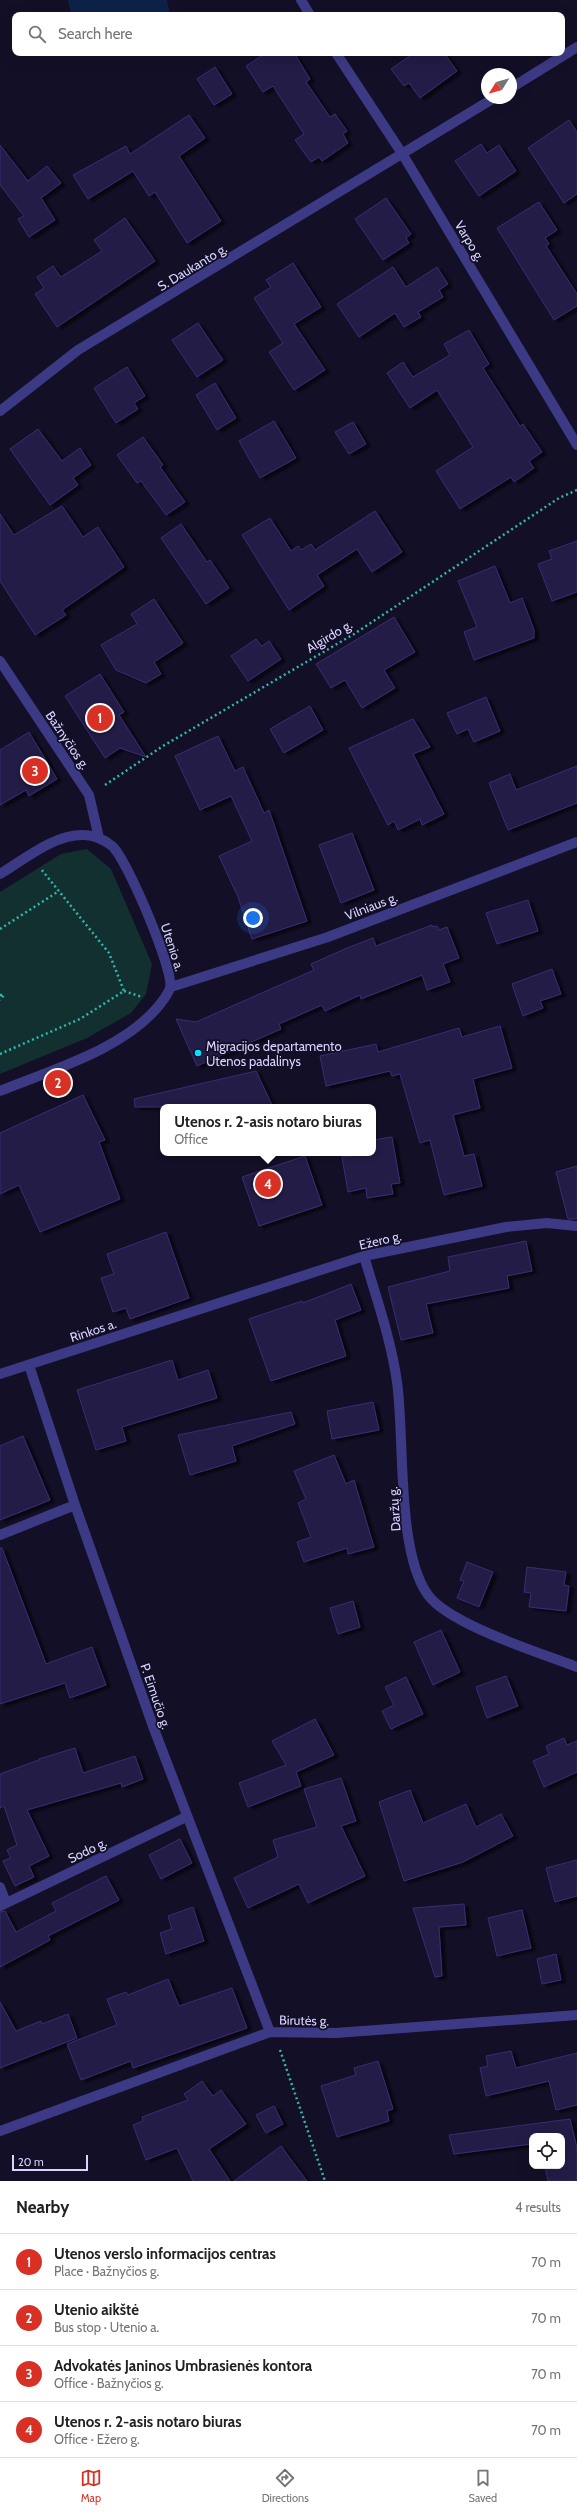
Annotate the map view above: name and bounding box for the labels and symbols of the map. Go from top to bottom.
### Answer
north arrow [481,68,517,104]
street label: Varpo g. [452,218,488,264]
street label: S. Daukanto g. [154,240,230,294]
street label: Algirdo g. [303,616,355,656]
pin: 1 [87,703,113,733]
street label: Bažnyčios g. [43,708,94,773]
pin: 3 [22,756,48,786]
street label: Vilniaus g. [343,889,400,923]
your location [243,908,263,928]
street label: Utenio a. [158,921,188,973]
place label: Migracijos departamento Utenos padalinys [206,1038,342,1069]
marker: Migracijos departamento Utenos padalinys [193,1048,203,1058]
pin: 2 [45,1068,71,1098]
pin: 4 [255,1169,281,1199]
street label: Ežero g. [357,1227,403,1253]
street label: Rinkos a. [68,1315,118,1345]
street label: Daržų g. [384,1486,404,1532]
street label: P. Eimučio g. [137,1661,175,1731]
street label: Sodo g. [65,1834,109,1866]
street label: Birutės g. [279,2012,329,2028]
scale bar [12,2153,88,2172]

